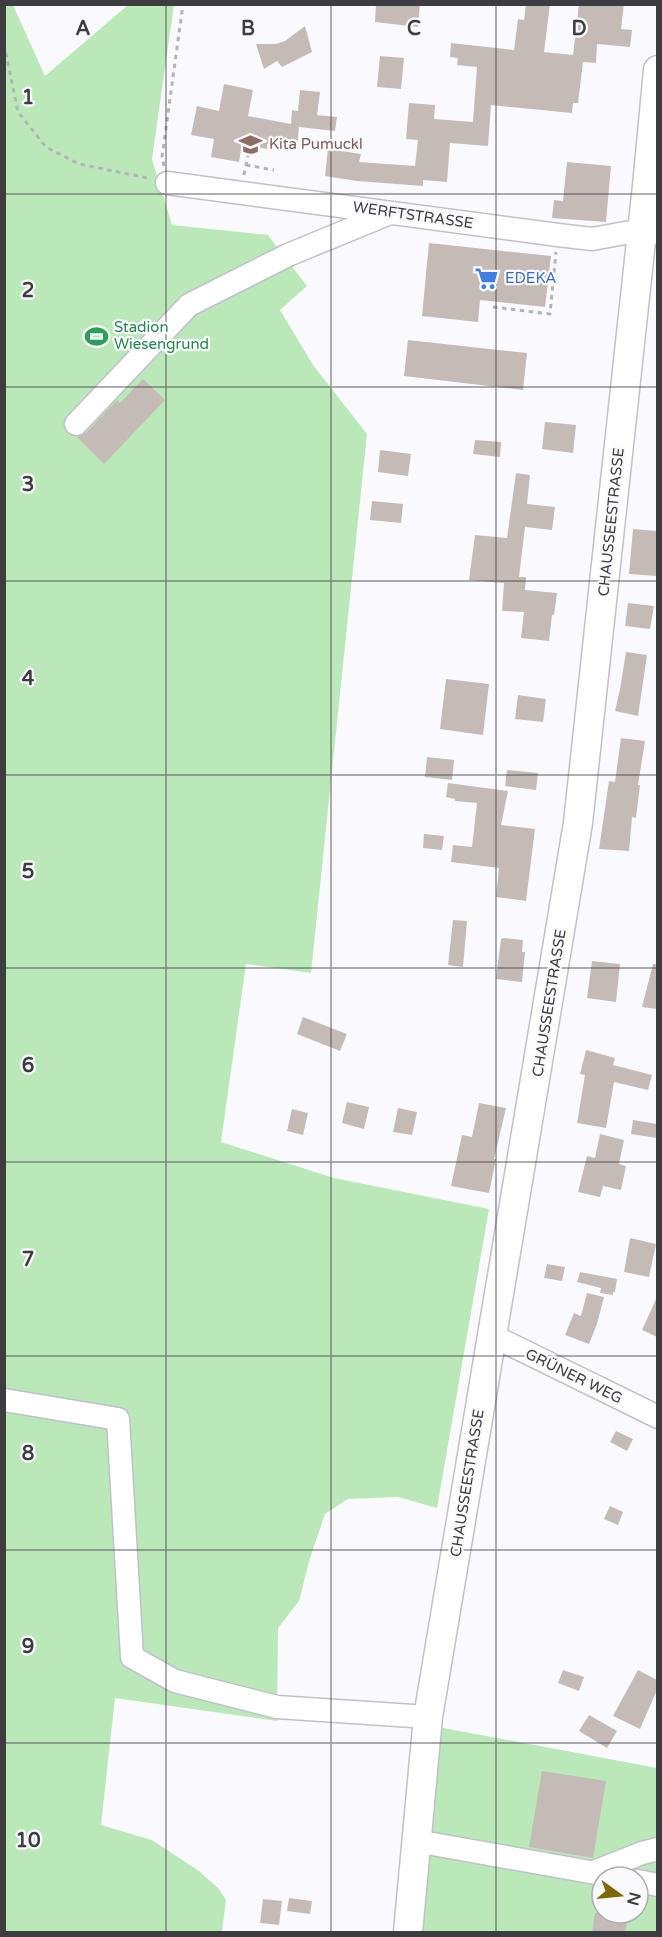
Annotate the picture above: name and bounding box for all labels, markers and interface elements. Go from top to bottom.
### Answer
text: A [76,17,91,41]
text: B [241,17,255,41]
text: C [407,17,421,41]
text: D [571,17,587,41]
text: 1 [22,86,34,110]
school or university icon: Kita Pumuckl [238,131,264,157]
place label: Kita Pumuckl [269,135,363,153]
street label: WERFTSTRASSE [352,198,474,232]
supermarket icon: EDEKA [474,265,500,291]
place label: EDEKA [505,269,556,287]
text: 2 [22,279,34,303]
place label: Stadion Wiesengrund [114,318,209,353]
sports icon: Stadion Wiesengrund [83,323,109,349]
street label: CHAUSSEESTRASSE [594,447,628,597]
text: 3 [22,473,34,497]
text: 4 [22,667,35,691]
text: 5 [22,860,34,884]
street label: CHAUSSEESTRASSE [528,928,570,1078]
text: 6 [22,1054,34,1078]
text: 7 [22,1248,34,1272]
street label: GRÜNER WEG [523,1345,625,1407]
street label: CHAUSSEESTRASSE [446,1408,488,1558]
text: 8 [22,1442,34,1466]
text: 9 [22,1635,34,1659]
text: 10 [15,1829,41,1853]
north arrow [590,1865,650,1925]
text: N [622,1890,645,1907]

